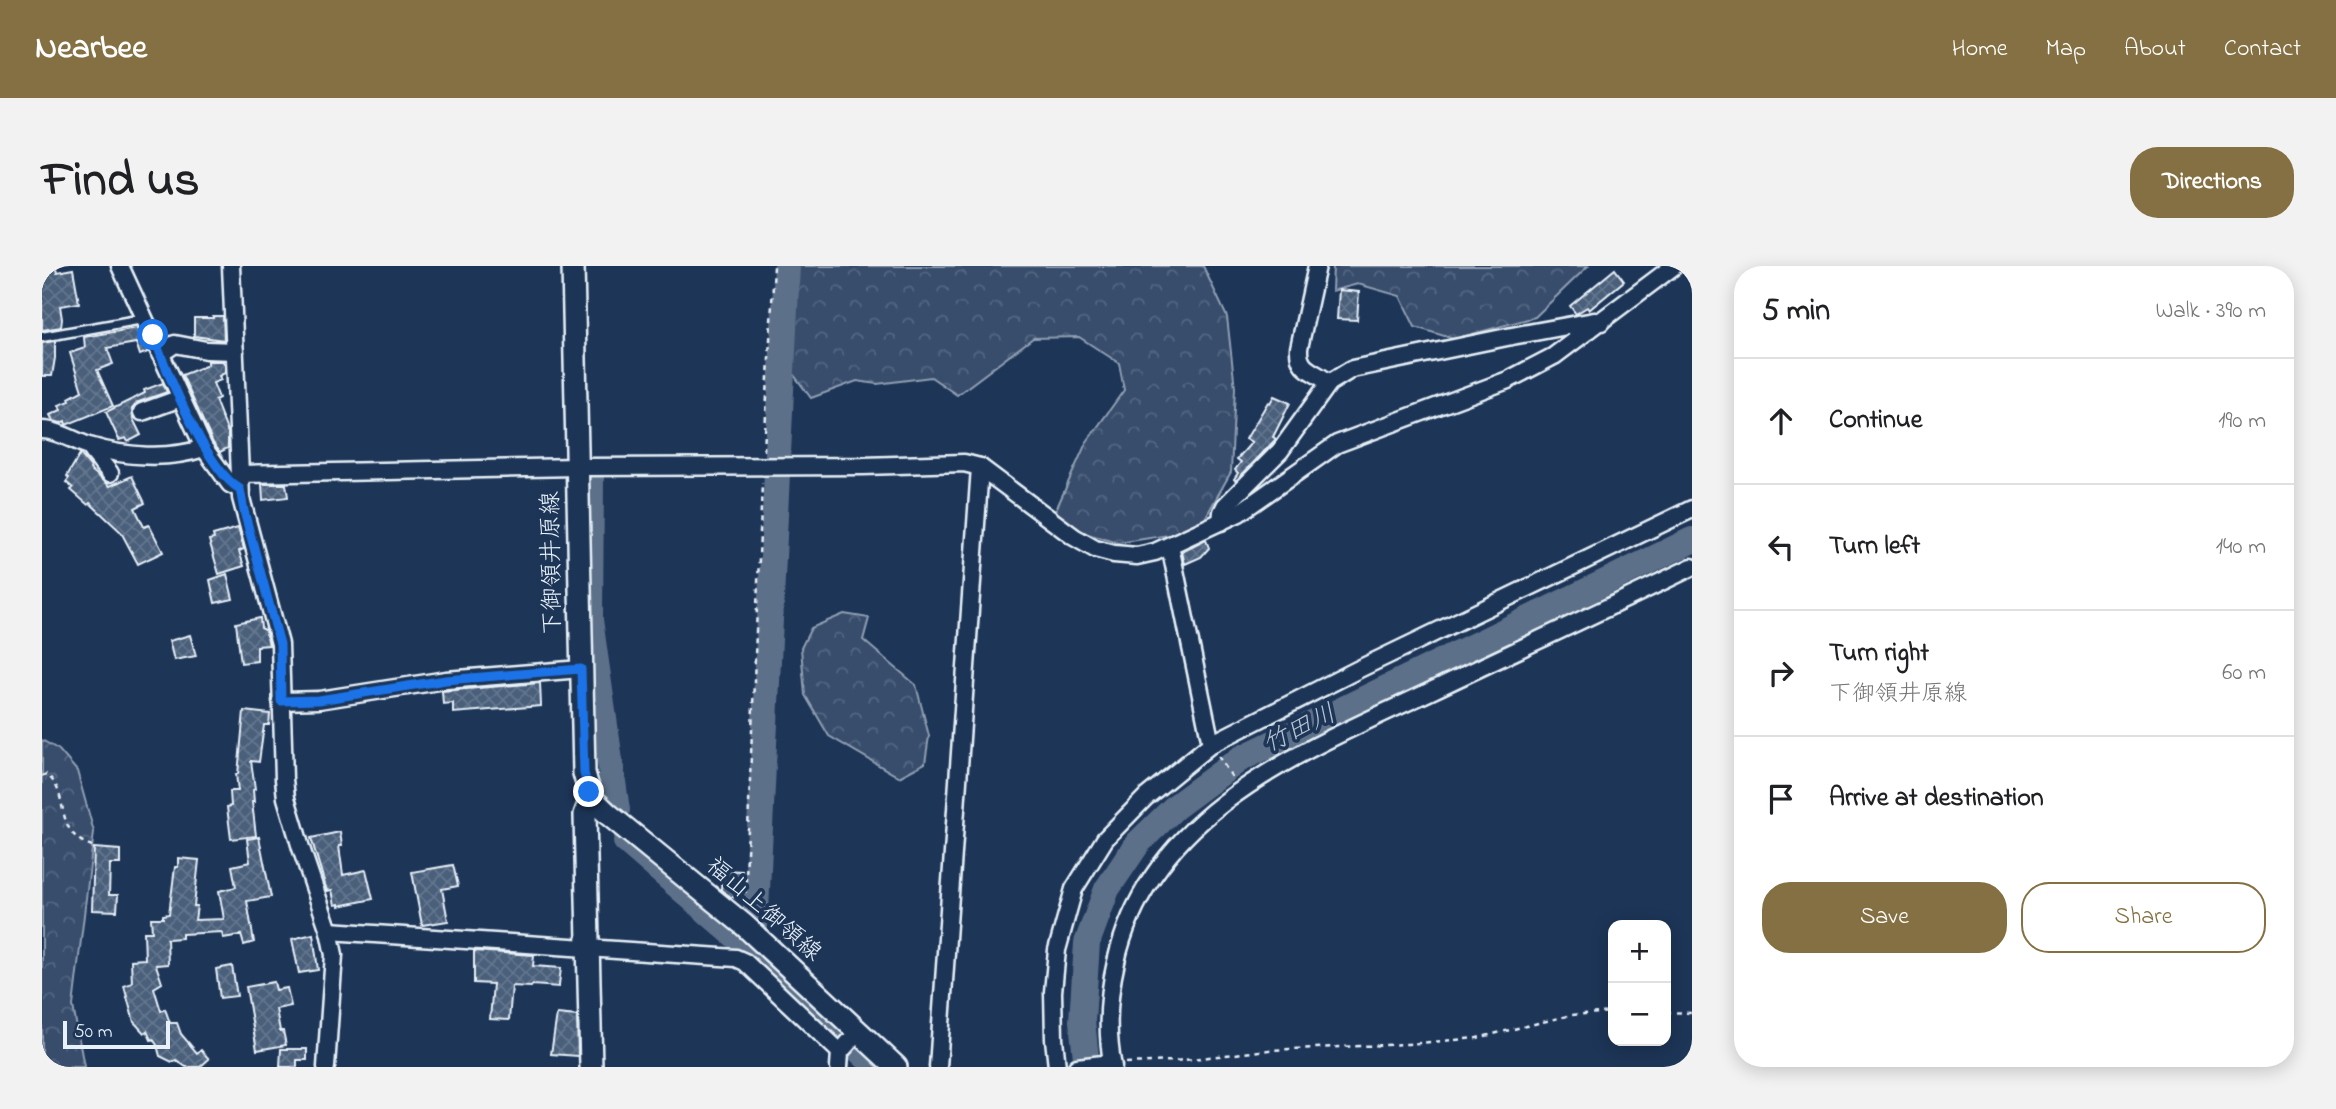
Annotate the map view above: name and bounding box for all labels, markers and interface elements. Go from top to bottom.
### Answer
text: Nearbee [35,25,147,73]
text: Home [1952,32,2008,67]
text: Map [2046,32,2086,67]
text: About [2124,32,2186,67]
text: Contact [2224,32,2301,67]
text: Find us [42,146,199,218]
button: Directions [2130,147,2294,218]
text: 5 min [1762,290,1830,334]
text: Walk · 390 m [2155,295,2266,328]
route start [137,319,168,350]
icon: ahead [1762,402,1800,440]
text: Continue [1829,402,1922,440]
text: 190 m [2218,405,2266,438]
street label: 下御領井原線 [534,491,572,635]
icon: left [1762,528,1800,566]
text: Turn left [1829,528,1920,566]
text: 140 m [2216,531,2266,564]
text: Turn right [1829,635,1929,673]
icon: right [1762,654,1800,692]
text: 60 m [2222,657,2266,690]
text: 下御領井原線 [1829,678,1967,711]
water label: 竹田川 [1257,696,1343,764]
route end [573,776,604,807]
icon: arrive [1762,780,1800,818]
text: Arrive at destination [1829,780,2044,818]
street label: 福山上御領線 [697,850,829,970]
button: Save [1762,882,2007,953]
button: Share [2021,882,2266,953]
map controls [1608,920,1671,1046]
button: + [1608,920,1671,983]
button: − [1608,983,1671,1046]
scale bar [63,1018,170,1050]
text: 50 m [74,1019,113,1046]

